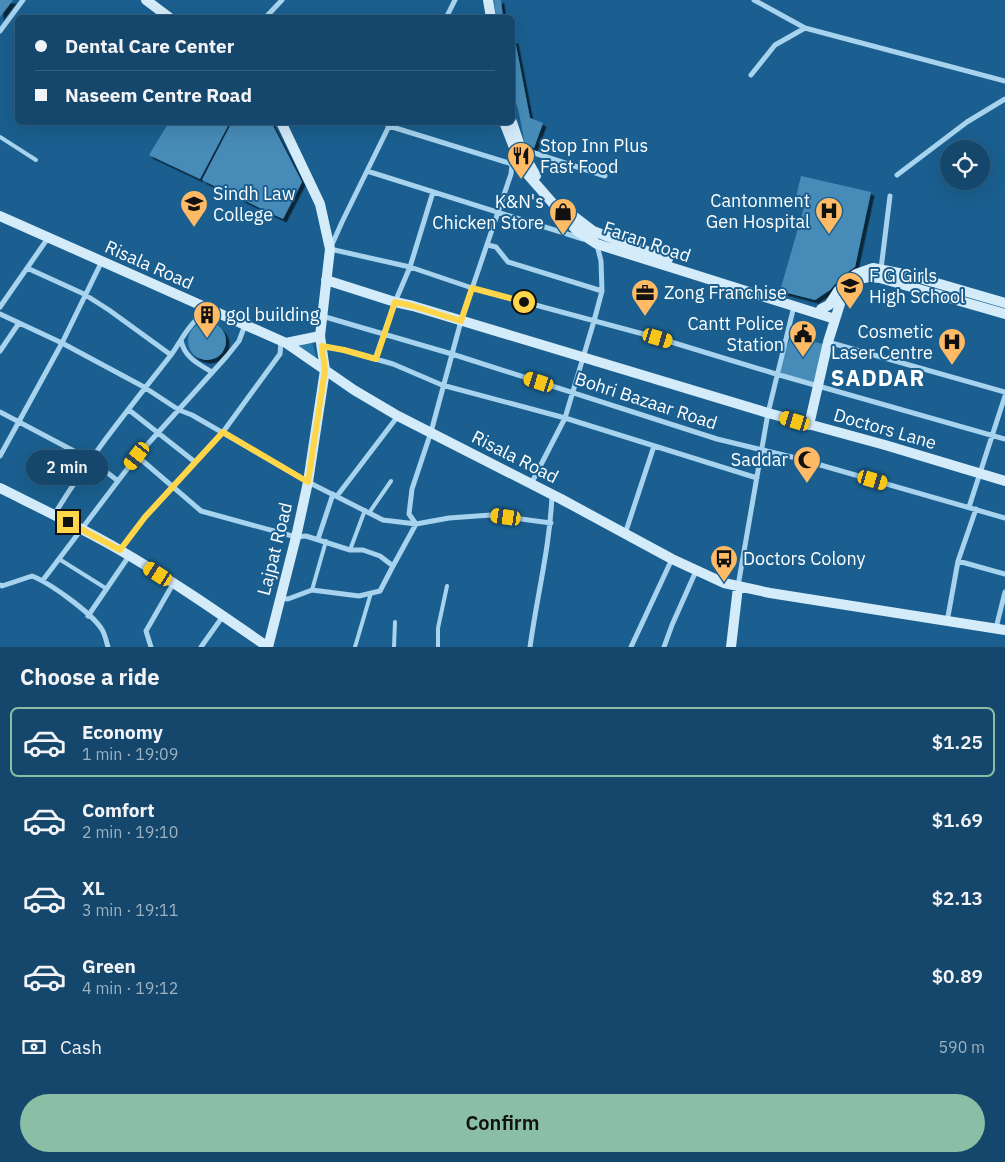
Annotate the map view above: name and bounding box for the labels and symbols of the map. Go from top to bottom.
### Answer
place label: Stop Inn Plus Fast Food [540,134,648,178]
restaurant icon: Stop Inn Plus Fast Food [506,141,536,180]
place label: Sindh Law College [213,182,296,226]
school or university icon: Sindh Law College [179,189,209,228]
place label: Cantonment Gen Hospital [706,189,810,233]
place label: K&N's Chicken Store [432,190,544,234]
hospital icon: Cantonment Gen Hospital [814,196,844,235]
shop icon: K&N's Chicken Store [548,197,578,236]
street label: Faran Road [600,216,694,267]
street label: Risala Road [101,235,197,294]
place label: F G Girls High School [869,264,965,308]
school or university icon: F G Girls High School [835,271,865,310]
office icon: Zong Franchise [630,278,660,317]
place label: Zong Franchise [664,281,787,304]
route start [513,291,535,313]
building icon: gol building [192,300,222,339]
place label: gol building [226,303,320,326]
place label: Cantt Police Station [687,312,784,356]
public building icon: Cantt Police Station [788,319,818,358]
place label: Cosmetic Laser Centre [831,320,933,364]
car [641,326,674,350]
hospital icon: Cosmetic Laser Centre [937,327,967,366]
district label: SADDAR [831,363,925,392]
street label: Bohri Bazaar Road [572,367,720,434]
car [522,370,555,394]
street label: Doctors Lane [831,403,939,454]
car [778,409,811,433]
street label: Risala Road [468,425,563,488]
car [121,440,152,472]
mosque icon: Saddar [792,445,822,484]
place label: Saddar [731,448,788,471]
callout: 2 min [27,450,109,484]
car [856,469,889,491]
street label: Lajpat Road [252,500,297,598]
car [490,507,521,527]
route end [57,511,79,533]
bus stop icon: Doctors Colony [709,544,739,583]
place label: Doctors Colony [743,547,865,570]
car [141,560,174,588]

